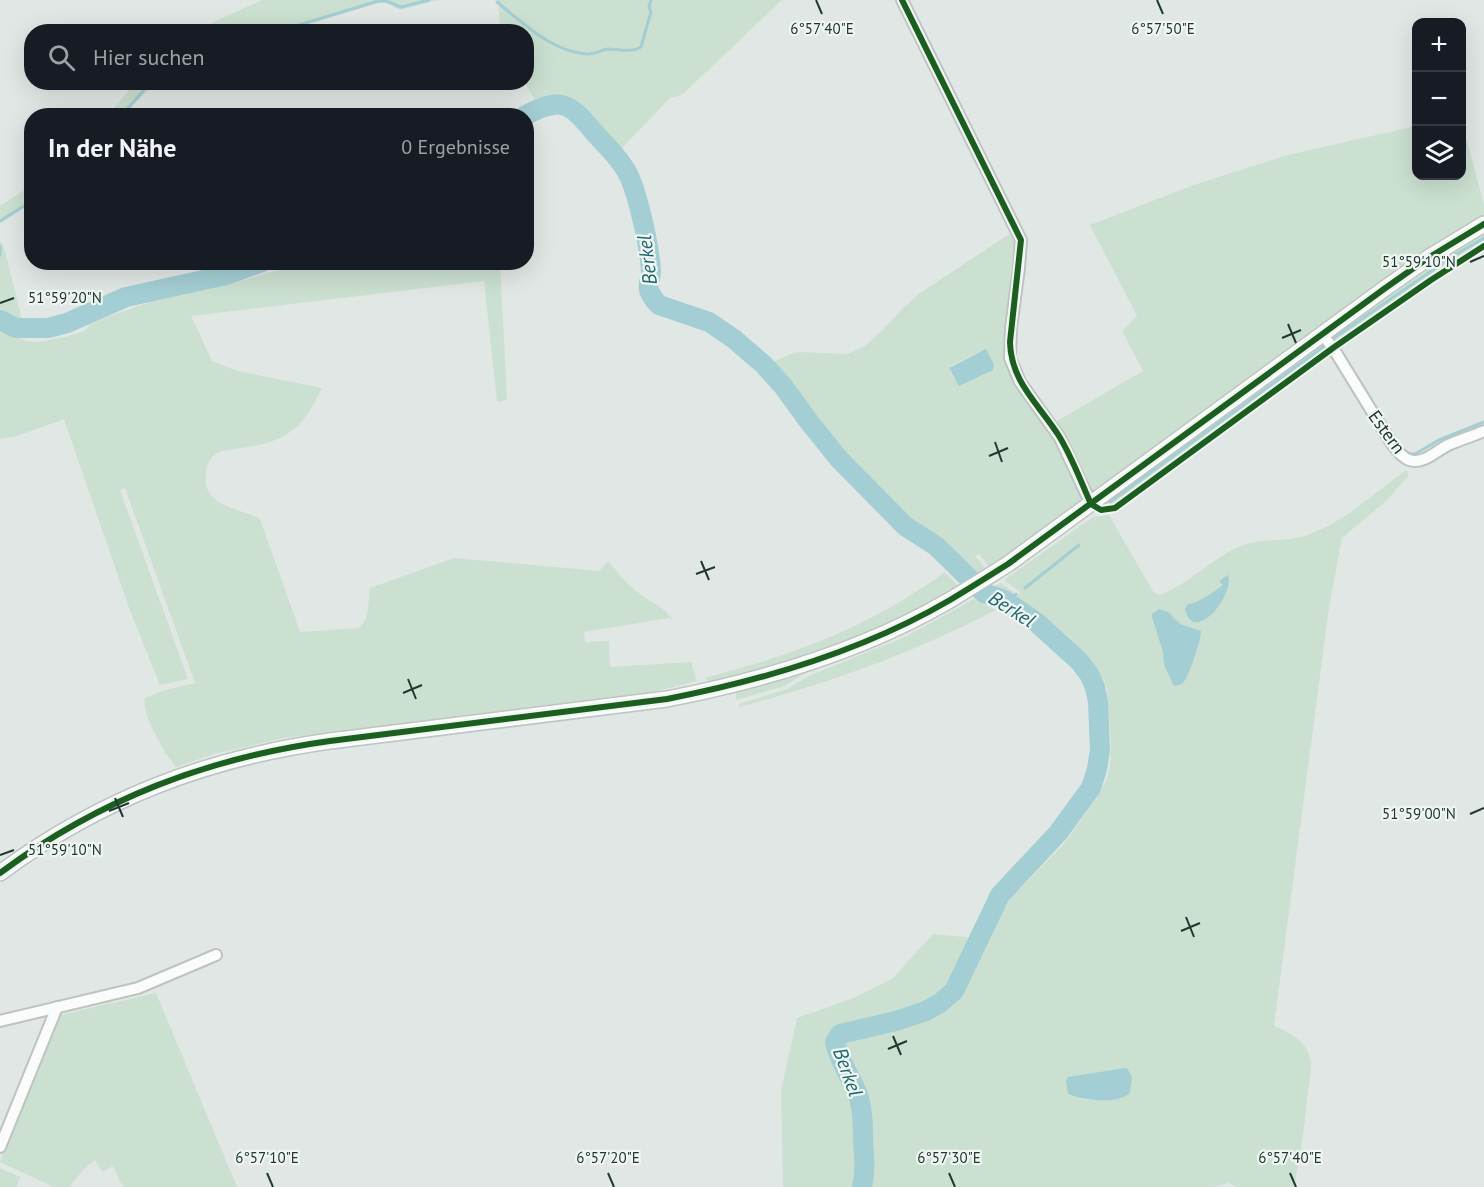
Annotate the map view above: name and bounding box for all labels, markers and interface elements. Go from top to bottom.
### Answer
map controls [1412,18,1466,180]
button: + [1412,18,1466,72]
text: 6°57'40"E [790,19,854,38]
text: 6°57'50"E [1131,19,1195,38]
search box [24,24,534,90]
icon: search [45,41,78,74]
text: Hier suchen [93,43,205,71]
button: − [1412,72,1466,126]
button: layers [1412,126,1466,180]
text: In der Nähe [48,131,176,164]
text: 0 Ergebnisse [401,134,510,160]
water label: Berkel [631,233,663,286]
text: 51°59'10"N [1382,252,1456,271]
text: 51°59'20"N [28,288,102,307]
street label: Estern [1364,406,1410,458]
water label: Berkel [984,585,1041,634]
text: 51°59'00"N [1382,804,1456,823]
text: 51°59'10"N [28,840,102,859]
water label: Berkel [827,1044,869,1101]
text: 6°57'10"E [235,1148,299,1167]
text: 6°57'20"E [576,1148,640,1167]
text: 6°57'30"E [917,1148,981,1167]
text: 6°57'40"E [1258,1148,1322,1167]

